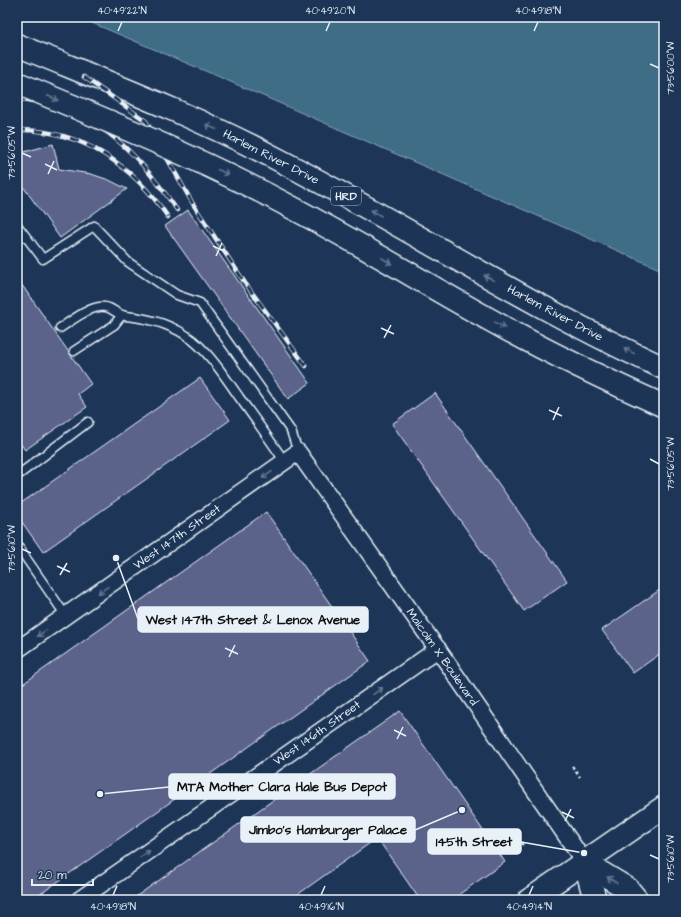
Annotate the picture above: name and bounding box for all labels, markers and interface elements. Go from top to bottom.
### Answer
text: 40°49'22"N [97,4,147,18]
text: 40°49'20"N [305,4,355,18]
text: 40°49'18"N [515,4,561,18]
text: 73°56'00"W [664,41,678,94]
one-way arrow [47,95,59,102]
one-way arrow [206,123,218,130]
street label: Harlem River Drive [220,125,323,189]
text: 73°56'05"W [5,126,19,180]
one-way arrow [217,169,229,176]
road number: HRD [331,187,361,205]
one-way arrow [370,209,382,217]
one-way arrow [381,258,393,266]
one-way arrow [483,273,495,281]
street label: Harlem River Drive [504,281,606,346]
one-way arrow [494,322,506,330]
one-way arrow [623,347,635,354]
text: 73°56'05"W [664,437,678,491]
one-way arrow [261,471,272,479]
street label: West 147th Street [130,500,224,574]
text: 73°56'10"W [5,525,19,573]
one-way arrow [98,586,109,594]
street label: Malcolm X Boulevard [402,605,482,709]
callout: West 147th Street & Lenox Avenue [138,607,368,632]
text: West 147th Street & Lenox Avenue [145,611,360,629]
one-way arrow [36,629,47,637]
one-way arrow [372,687,383,695]
street label: West 146th Street [270,696,364,770]
callout: MTA Mother Clara Hale Bus Depot [169,774,395,799]
text: MTA Mother Clara Hale Bus Depot [177,778,388,797]
callout: Jimbo's Hamburger Palace [241,817,415,842]
text: Jimbo's Hamburger Palace [248,821,407,841]
callout: 145th Street [428,829,521,854]
text: 145th Street [436,833,513,851]
text: 73°56'10"W [664,835,678,883]
one-way arrow [140,849,151,858]
scale bar [32,861,93,887]
text: 20 m [38,867,67,884]
one-way arrow [607,875,618,884]
text: 40°49'18"N [90,900,136,914]
text: 40°49'16"N [298,900,344,914]
text: 40°49'14"N [506,900,552,914]

